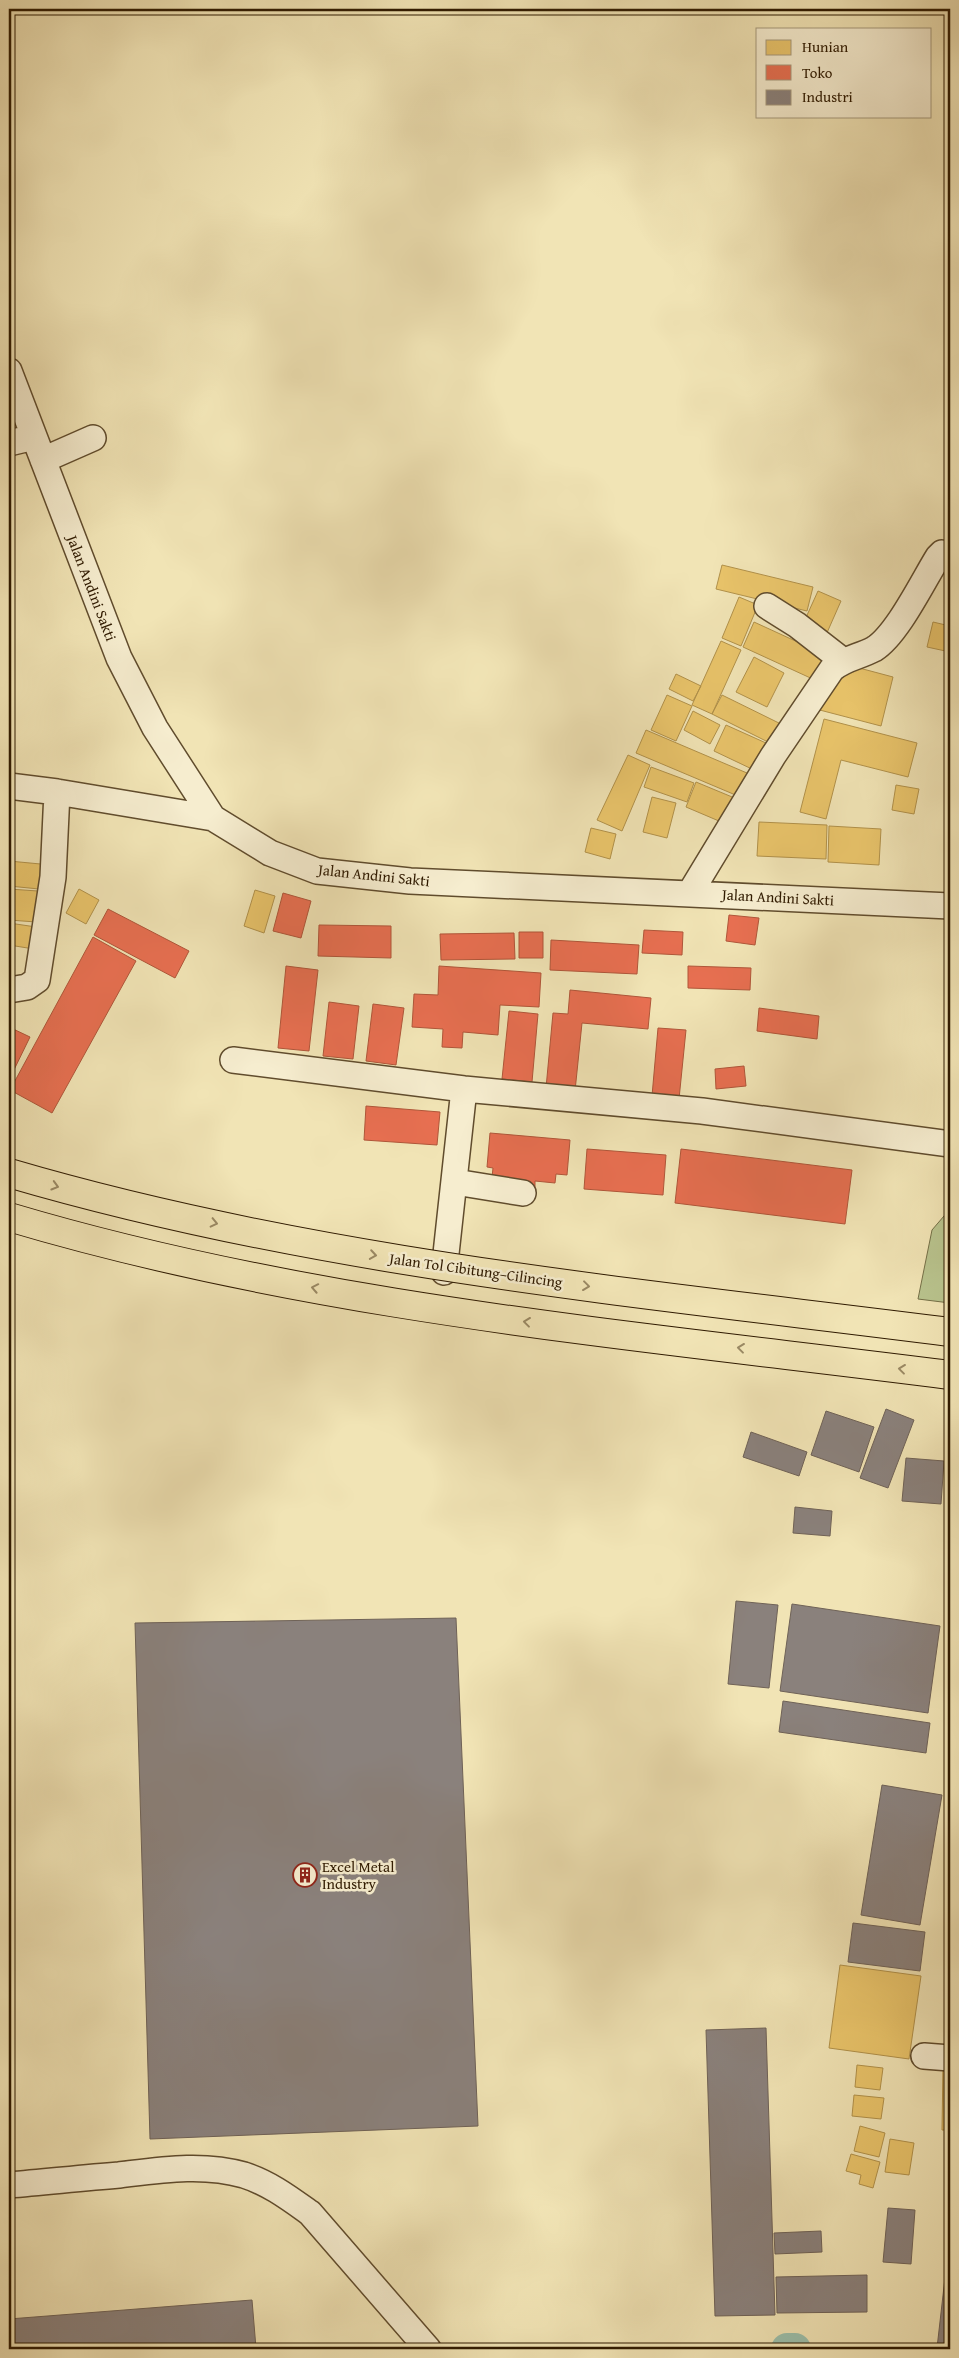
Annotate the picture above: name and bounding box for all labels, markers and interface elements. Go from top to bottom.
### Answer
legend [756,28,932,118]
text: Hunian [802,36,849,57]
text: Toko [802,62,833,83]
text: Industri [802,86,853,107]
street label: Jalan Andini Sakti [61,530,122,644]
street label: Jalan Andini Sakti [315,858,431,891]
street label: Jalan Andini Sakti [719,883,835,910]
one-way arrow [51,1181,59,1191]
one-way arrow [209,1218,218,1228]
street label: Jalan Tol Cibitung–Cilincing [386,1247,564,1293]
one-way arrow [369,1249,377,1260]
one-way arrow [582,1280,590,1291]
one-way arrow [311,1283,319,1294]
one-way arrow [523,1317,531,1328]
one-way arrow [736,1344,745,1354]
one-way arrow [898,1364,906,1375]
place label: Excel Metal Industry [322,1856,394,1894]
building icon: Excel Metal Industry [292,1862,318,1888]

